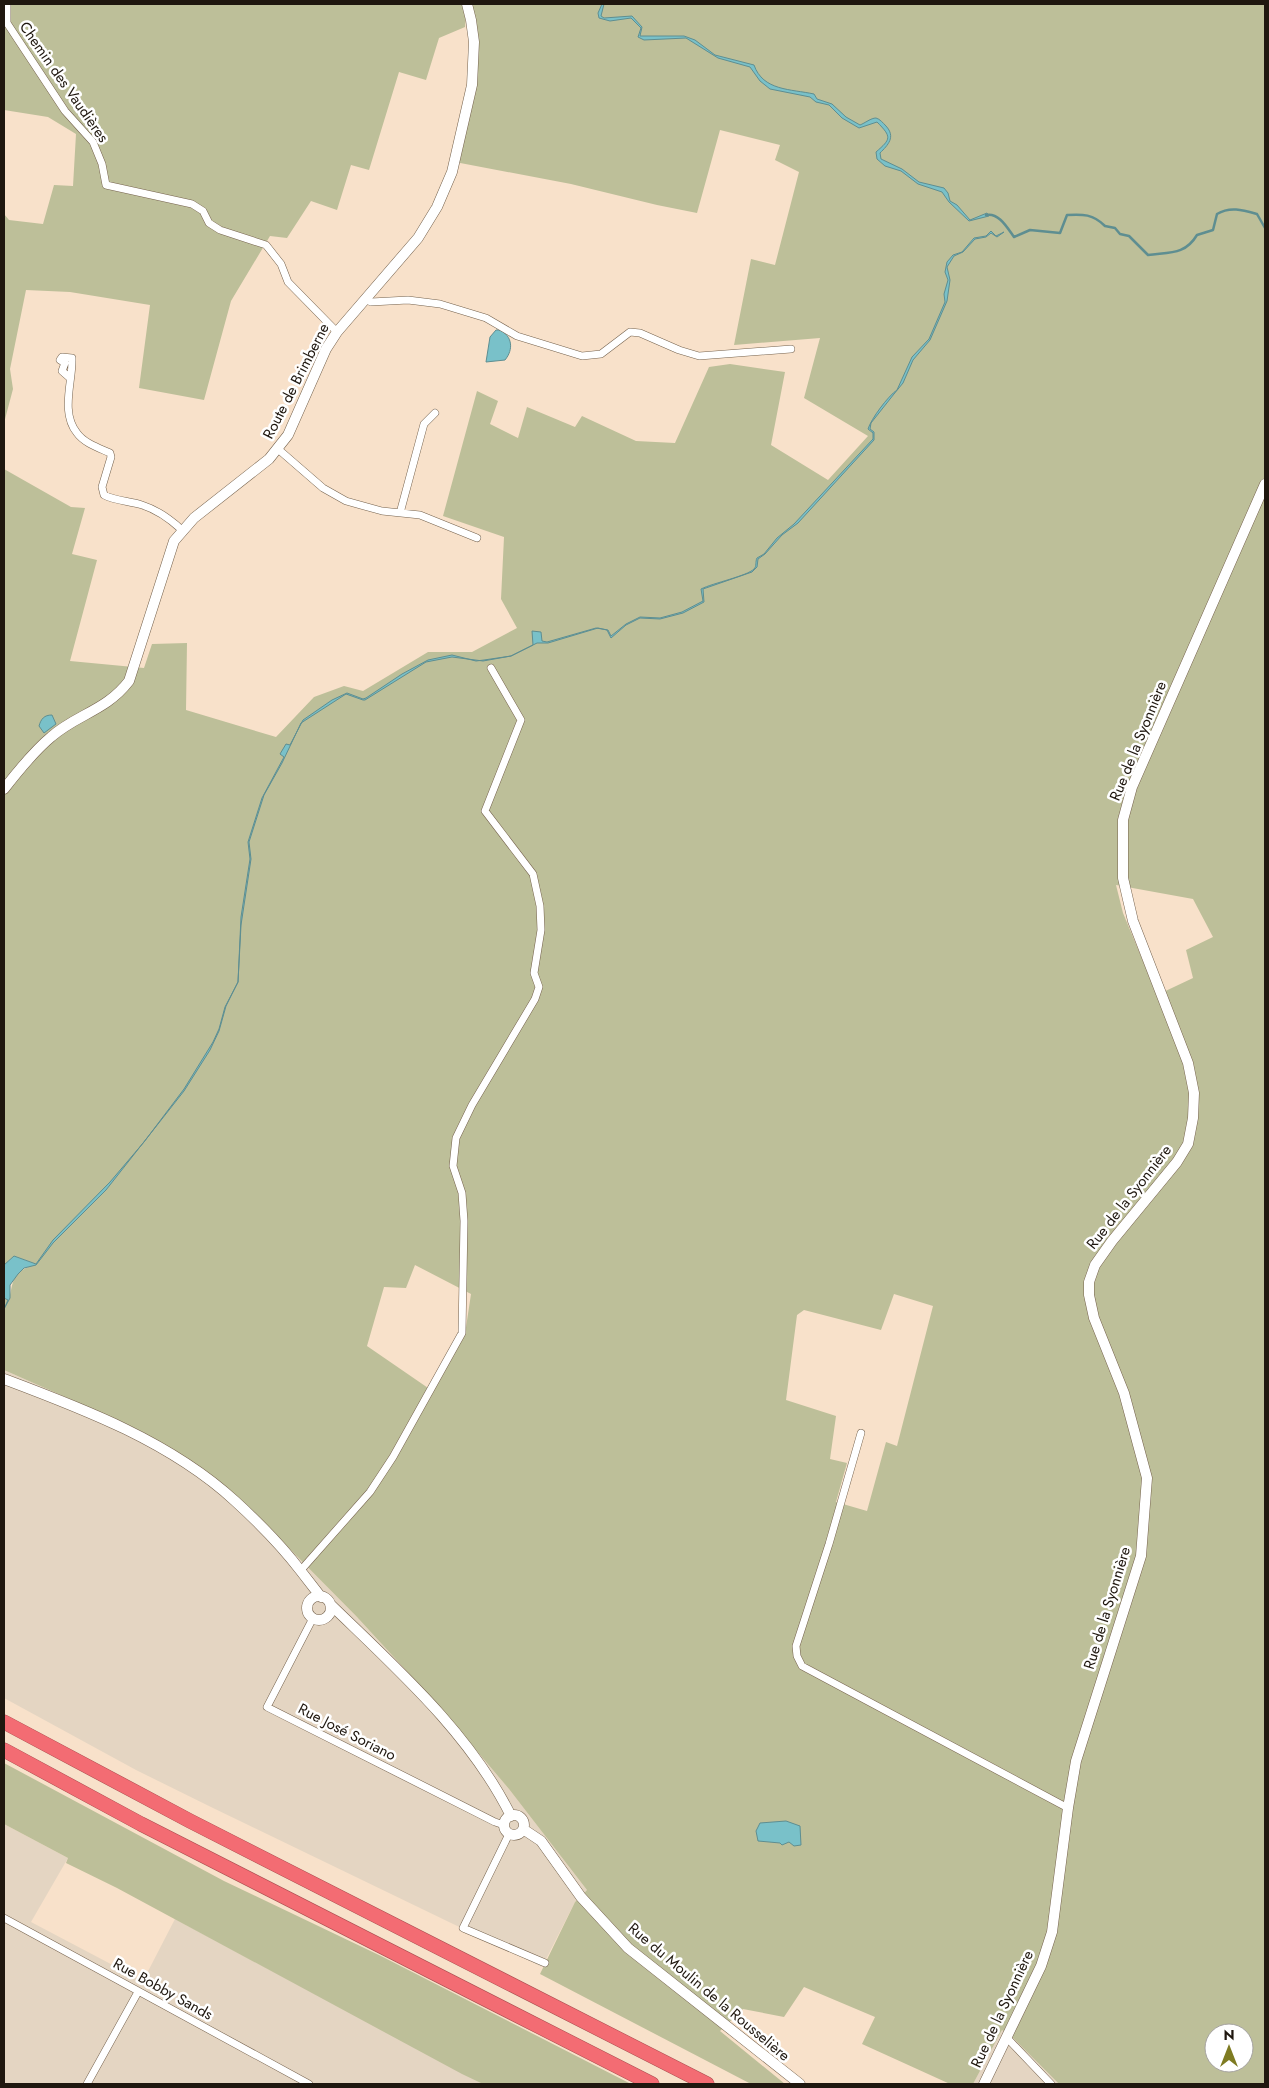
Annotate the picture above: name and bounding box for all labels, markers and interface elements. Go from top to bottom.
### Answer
street label: Chemin des Vaudières [14,17,114,147]
street label: Route de Brimberne [257,319,335,443]
street label: Rue de la Syonnière [1104,678,1172,804]
street label: Rue de la Syonnière [1081,1140,1177,1254]
street label: Rue de la Syonnière [1078,1544,1136,1672]
street label: Rue José Soriano [294,1698,400,1766]
street label: Rue du Moulin de la Rousselière [623,1918,795,2067]
street label: Rue de la Syonnière [965,1946,1039,2071]
street label: Rue Bobby Sands [109,1952,217,2026]
north arrow [1204,2023,1254,2073]
text: N [1223,2025,1235,2045]

